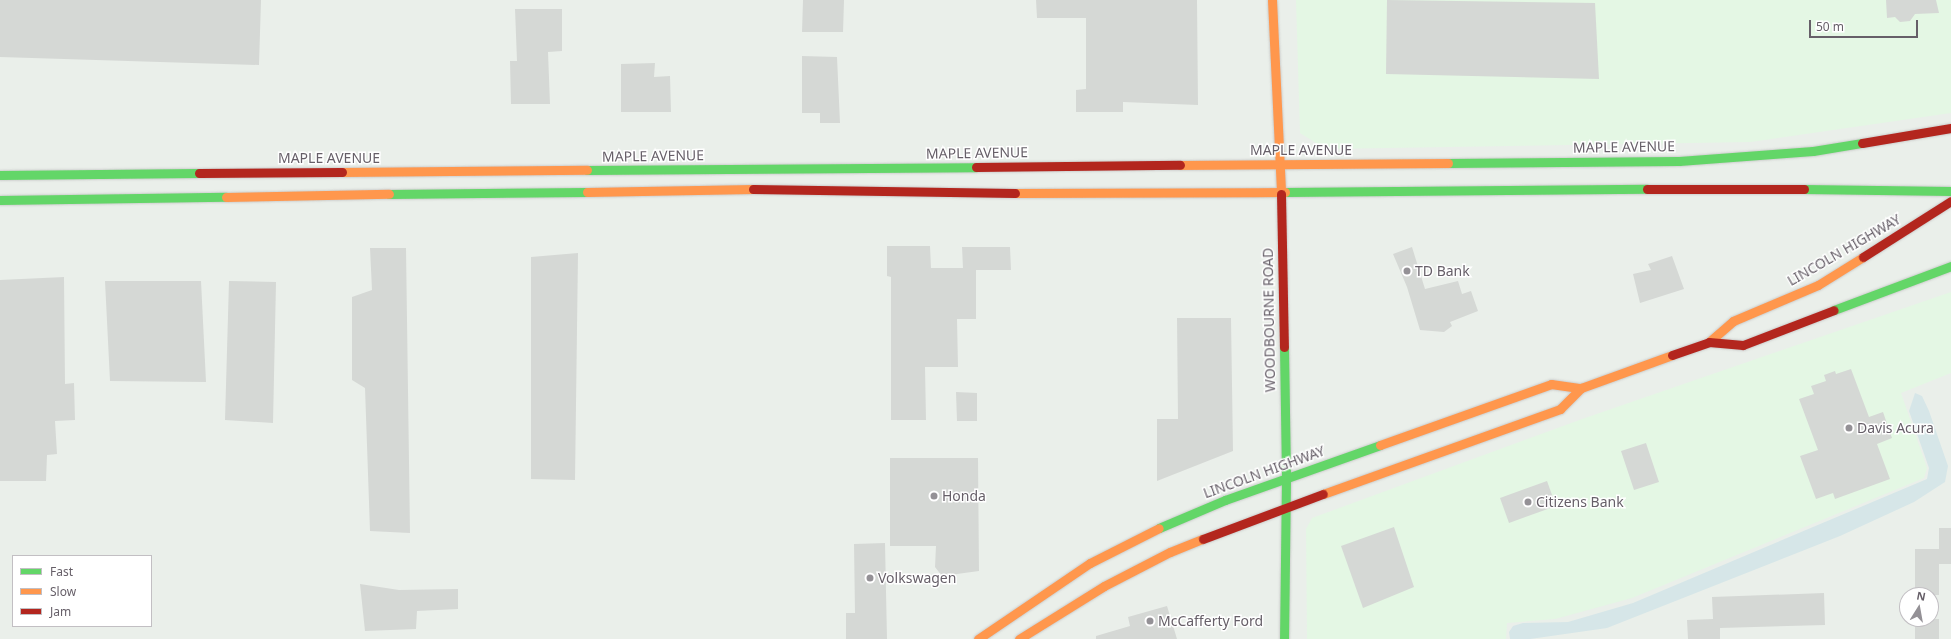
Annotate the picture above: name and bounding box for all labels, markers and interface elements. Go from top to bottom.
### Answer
scale bar [1811,12,1920,38]
text: 50 m [1816,18,1844,35]
street label: MAPLE AVENUE [1573,138,1675,156]
street label: MAPLE AVENUE [1250,142,1352,158]
street label: MAPLE AVENUE [926,144,1028,162]
street label: MAPLE AVENUE [602,147,704,165]
street label: MAPLE AVENUE [278,150,380,166]
street label: LINCOLN HIGHWAY [1784,211,1904,289]
street label: WOODBOURNE ROAD [1259,248,1279,392]
place label: TD Bank [1415,263,1470,279]
marker: TD Bank [1402,266,1412,276]
place label: Davis Acura [1857,420,1934,436]
marker: Davis Acura [1844,423,1854,433]
street label: LINCOLN HIGHWAY [1201,442,1327,502]
place label: Honda [942,488,986,504]
marker: Honda [929,491,939,501]
place label: Citizens Bank [1536,494,1624,510]
marker: Citizens Bank [1523,497,1533,507]
legend [12,555,152,627]
text: Fast [50,563,73,580]
place label: Volkswagen [878,570,956,586]
marker: Volkswagen [865,573,875,583]
text: Slow [50,583,76,600]
north arrow [1899,587,1939,627]
text: N [1915,587,1927,604]
text: Jam [50,603,71,620]
place label: McCafferty Ford [1158,613,1263,629]
marker: McCafferty Ford [1145,616,1155,626]

